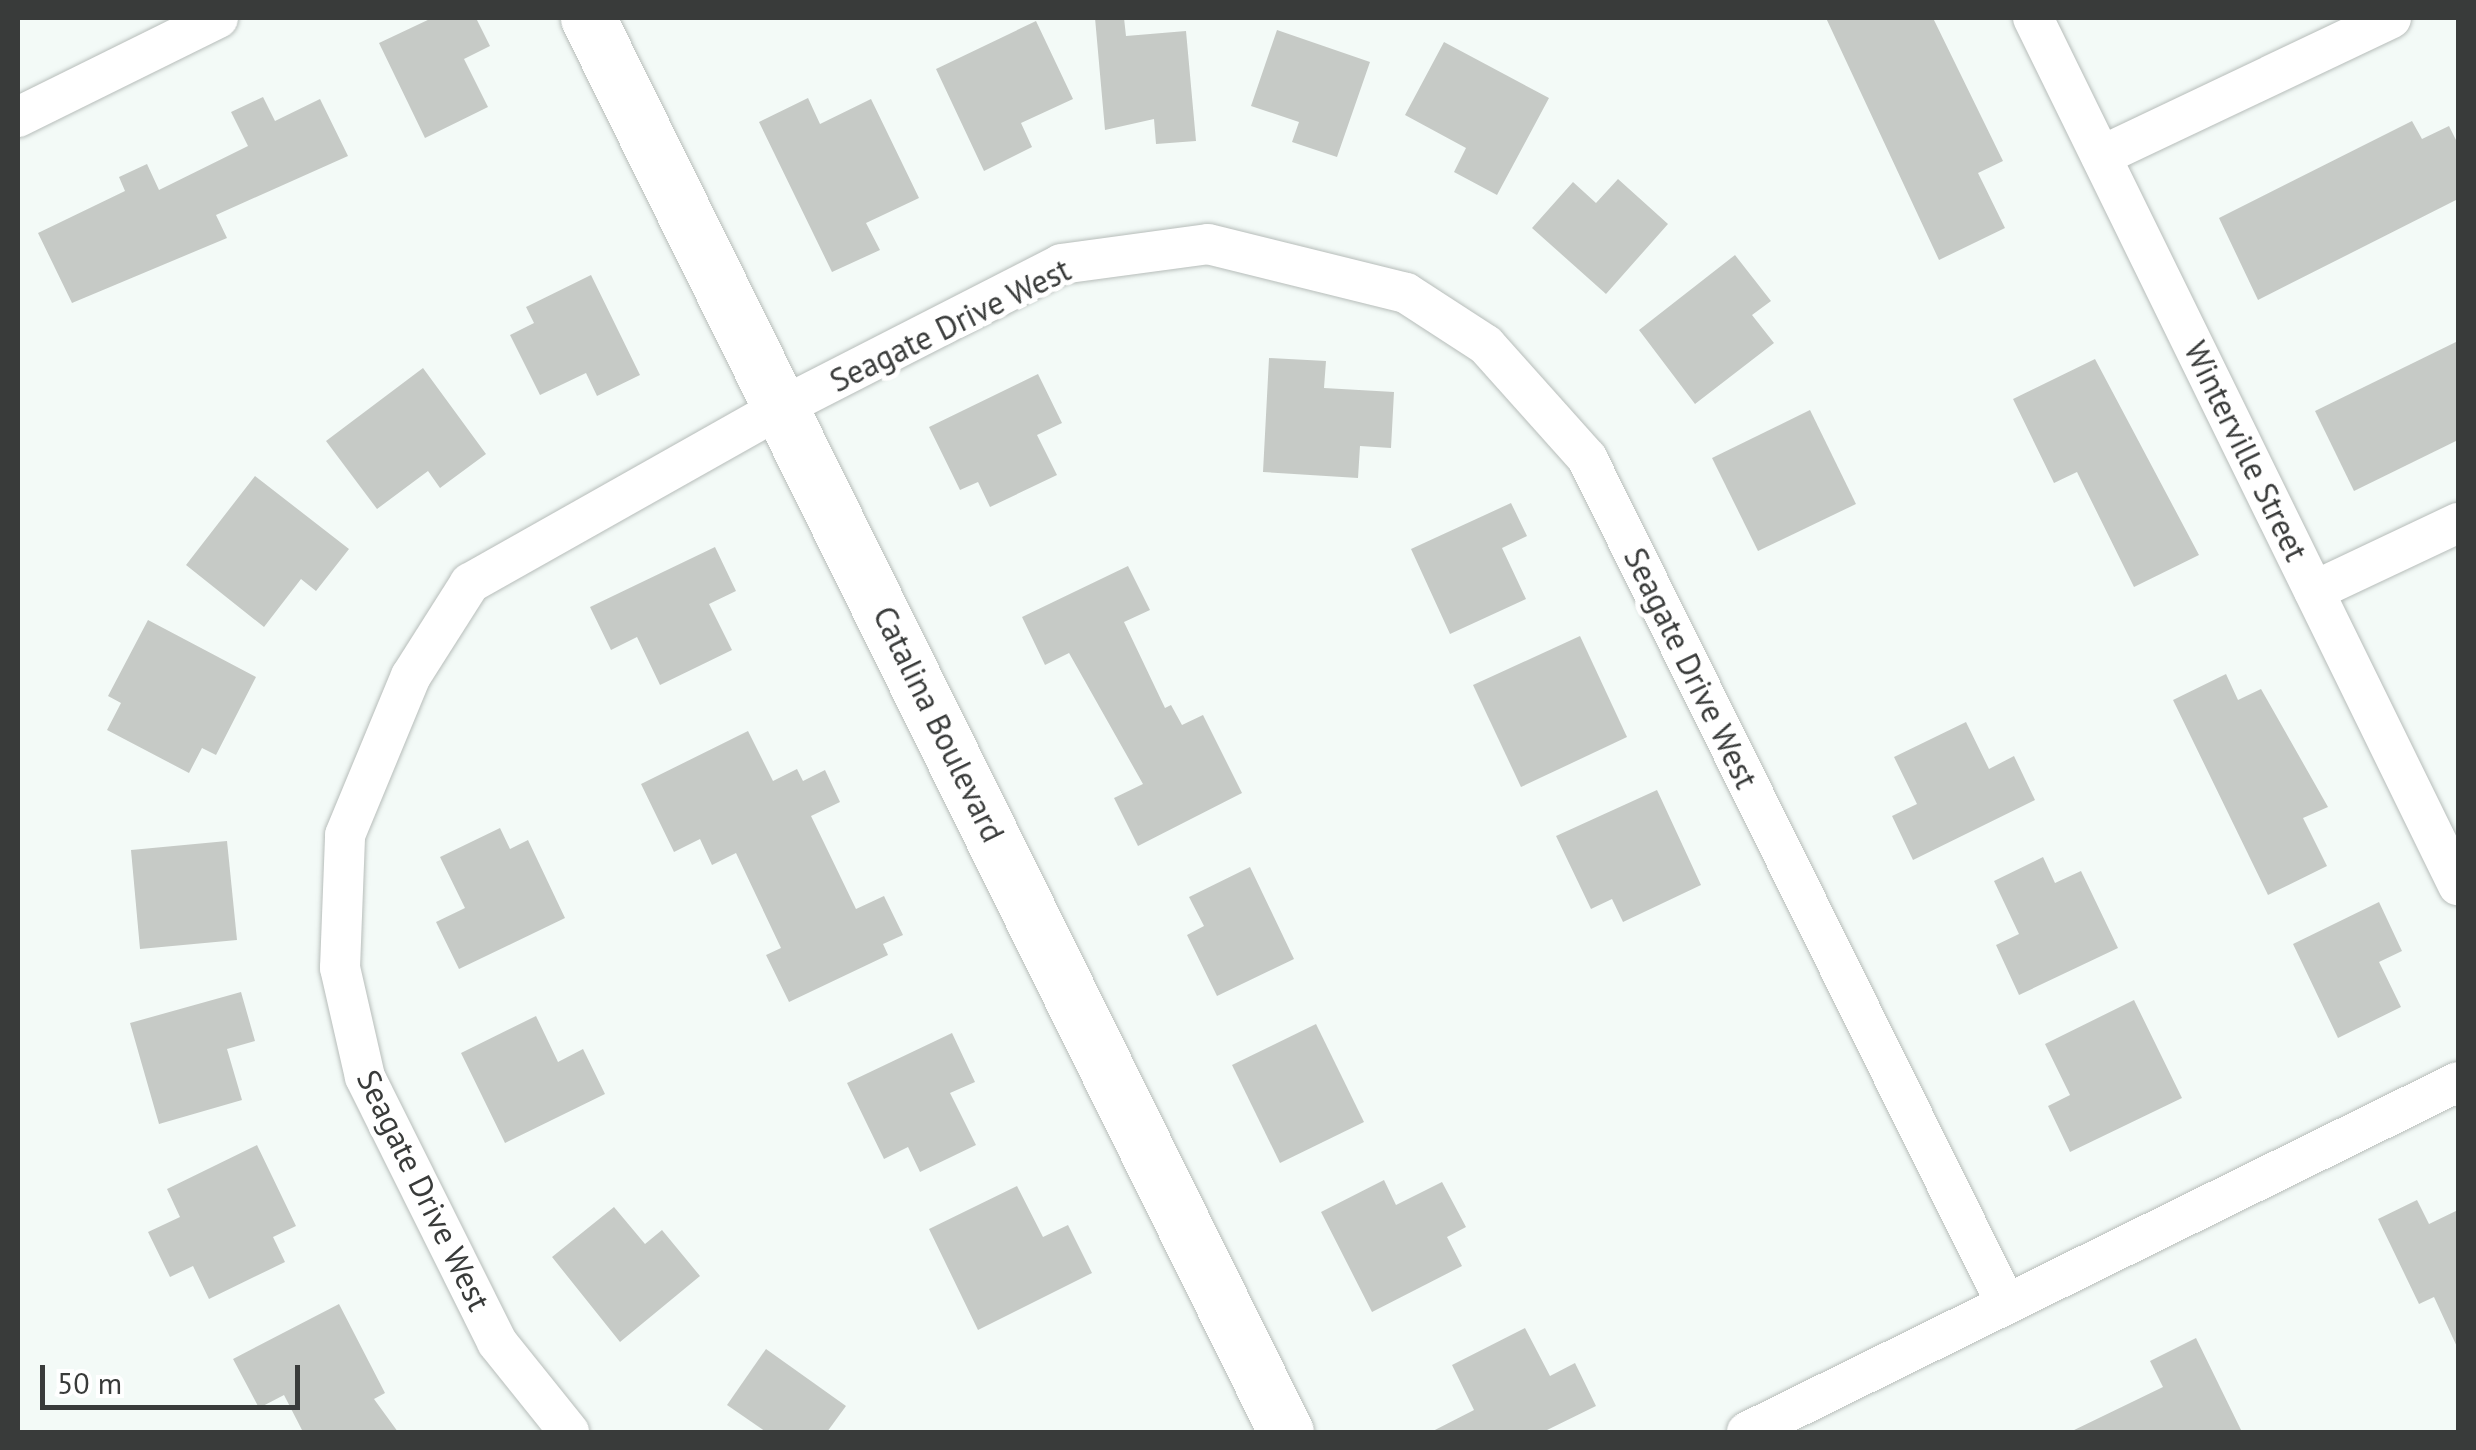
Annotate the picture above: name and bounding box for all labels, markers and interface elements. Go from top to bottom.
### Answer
street label: Seagate Drive West [823,250,1077,400]
street label: Winterville Street [2176,335,2316,567]
street label: Seagate Drive West [1616,541,1766,795]
street label: Catalina Boulevard [865,600,1013,848]
street label: Seagate Drive West [349,1063,499,1317]
scale bar [45,1345,305,1407]
text: 50 m [57,1363,122,1402]

